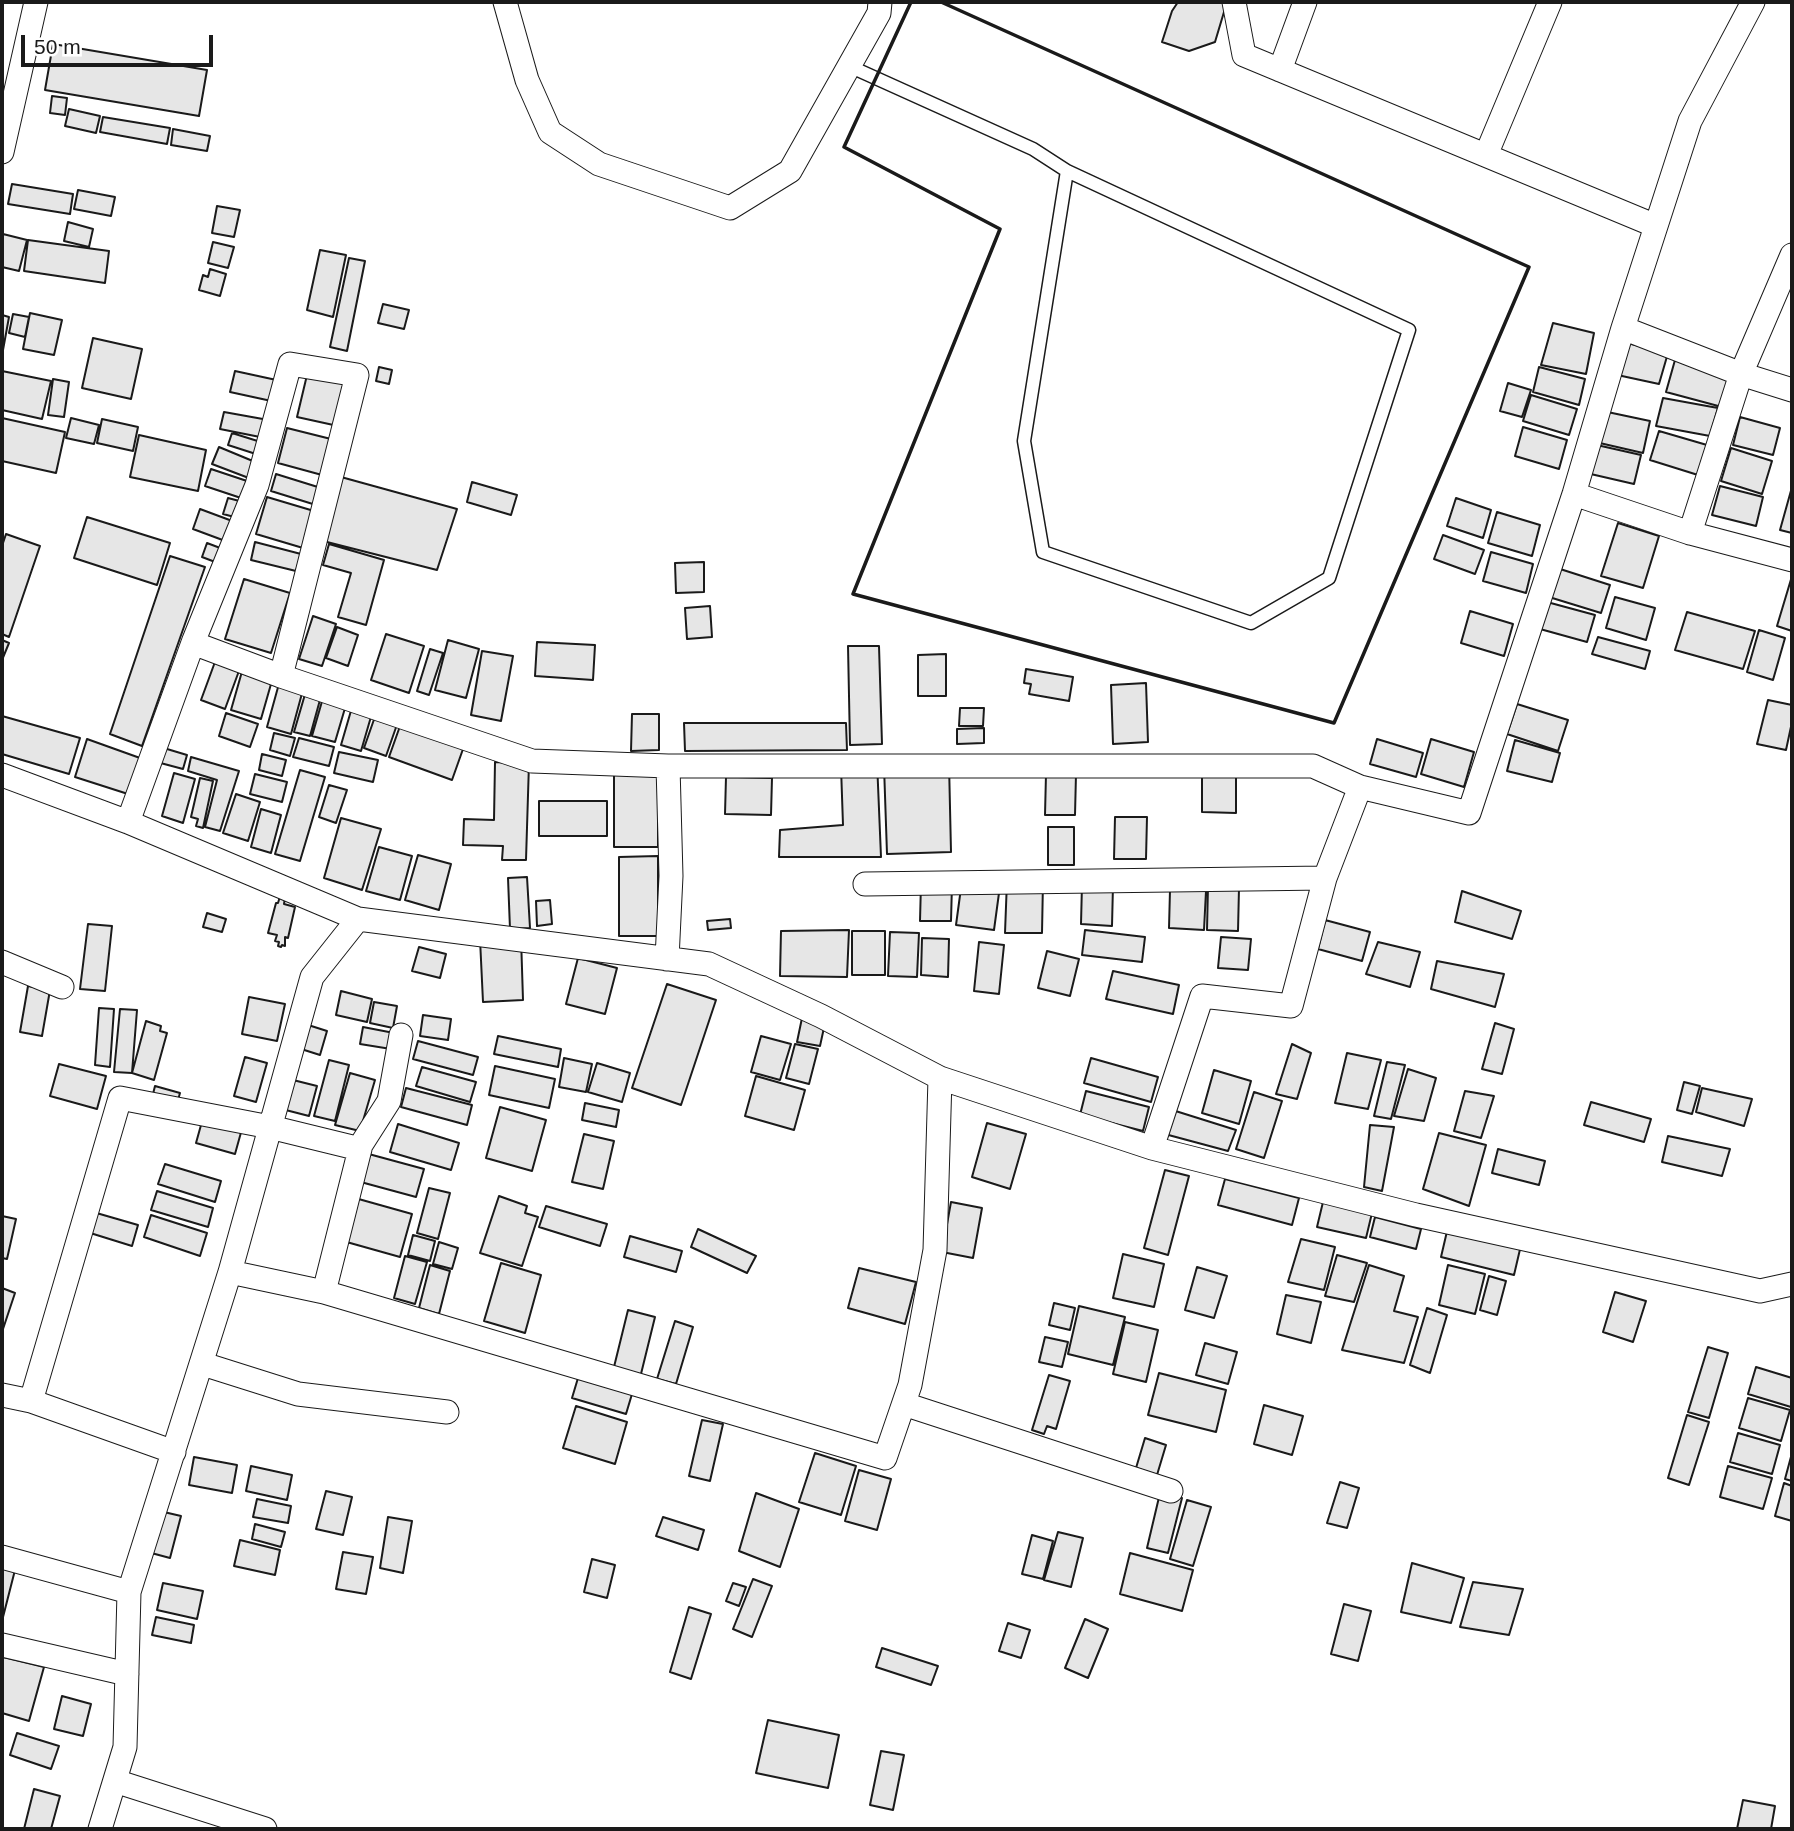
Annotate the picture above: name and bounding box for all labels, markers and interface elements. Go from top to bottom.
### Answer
scale bar [24,21,217,65]
text: 50 m [34,35,81,58]

